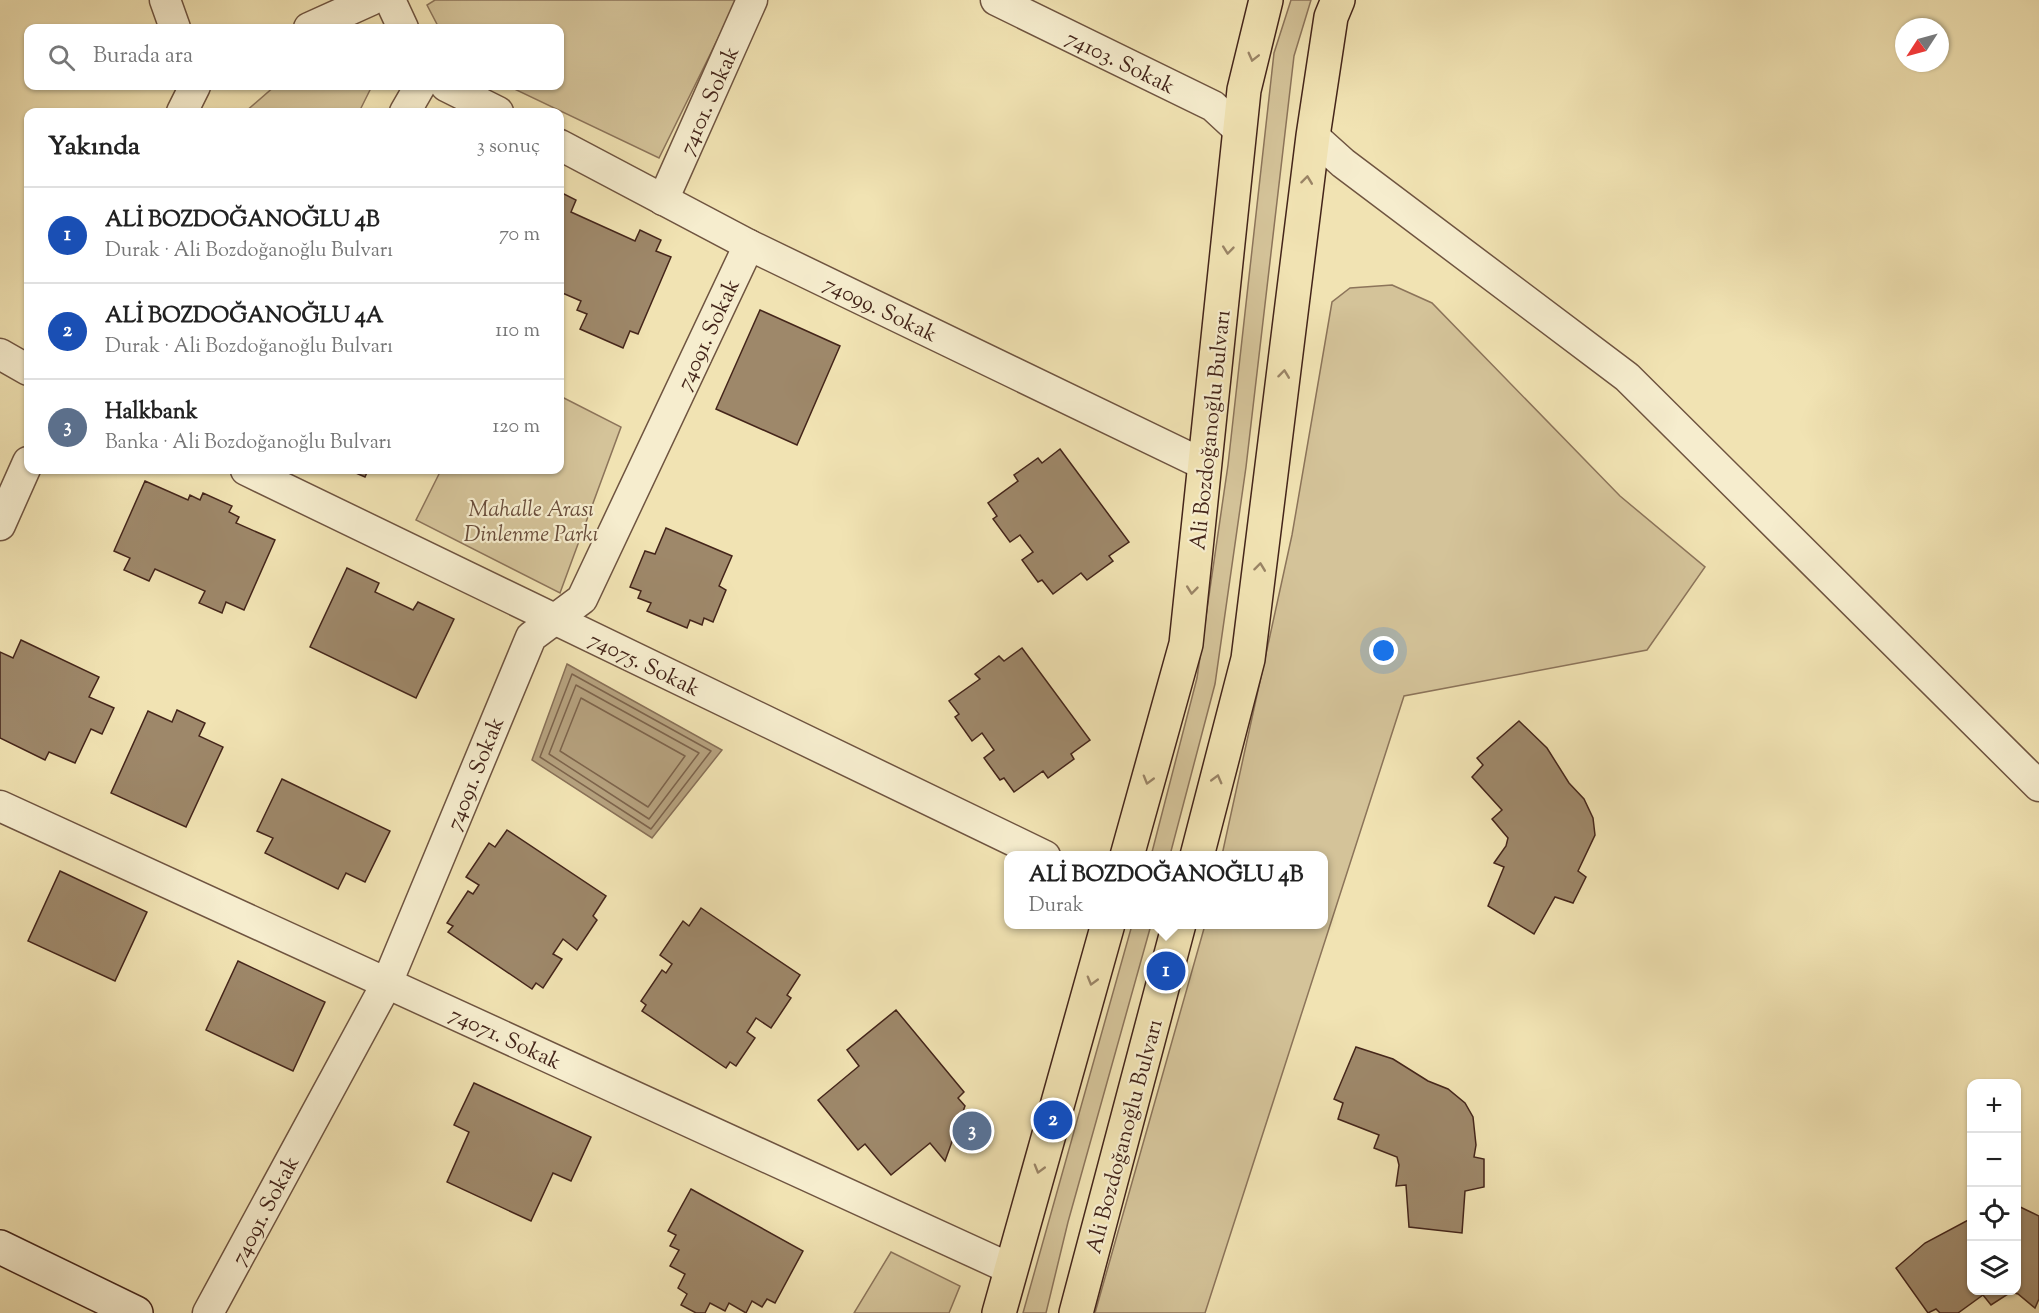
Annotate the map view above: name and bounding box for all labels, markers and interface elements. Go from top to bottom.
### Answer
north arrow [1895,18,1949,72]
street label: 74103. Sokak [1060,23,1180,104]
search box [24,24,564,90]
icon: search [45,41,78,74]
text: Burada ara [93,41,193,73]
street label: 74101. Sokak [672,42,749,161]
one-way arrow [1247,52,1260,62]
text: Yakında [48,129,140,166]
text: 3 sonuç [477,133,540,162]
one-way arrow [1301,176,1313,185]
text: ALİ BOZDOĞANOĞLU 4B [105,205,380,237]
text: 1 [64,221,71,250]
text: 70 m [499,221,540,250]
text: Durak · Ali Bozdoğanoğlu Bulvarı [105,237,393,266]
one-way arrow [1222,245,1234,255]
street label: 74099. Sokak [817,269,942,352]
street label: 74091. Sokak [670,274,749,396]
text: ALİ BOZDOĞANOĞLU 4A [105,301,384,333]
street label: Ali Bozdoğanoğlu Bulvarı [1183,309,1241,552]
text: 2 [63,317,72,346]
text: 110 m [495,317,540,346]
text: Durak · Ali Bozdoğanoğlu Bulvarı [105,333,393,362]
one-way arrow [1277,369,1289,378]
text: Halkbank [105,397,198,429]
text: 3 [63,413,72,442]
text: 120 m [492,413,540,442]
text: Banka · Ali Bozdoğanoğlu Bulvarı [105,429,392,458]
park label: Mahalle Arası Dinlenme Parkı [464,495,598,552]
one-way arrow [1253,563,1265,572]
one-way arrow [1186,586,1199,595]
street label: 74075. Sokak [583,625,705,706]
your location [1369,636,1398,665]
street label: 74091. Sokak [440,713,514,836]
one-way arrow [1143,774,1155,785]
one-way arrow [1209,774,1222,784]
popup [1004,851,1328,929]
text: ALİ BOZDOĞANOĞLU 4B [1029,860,1303,892]
text: Durak [1029,892,1084,921]
pin: 1 [1146,948,1186,994]
one-way arrow [1087,975,1099,986]
street label: 74071. Sokak [444,1000,566,1080]
street label: Ali Bozdoğanoğlu Bulvarı [1079,1016,1173,1258]
map controls [1967,1079,2021,1295]
button: + [1967,1079,2021,1133]
pin: 2 [1034,1098,1072,1142]
pin: 3 [952,1108,992,1154]
button: − [1967,1133,2021,1187]
street label: 74091. Sokak [224,1151,309,1272]
one-way arrow [1034,1163,1046,1173]
button: locate [1967,1187,2021,1241]
button: layers [1967,1241,2021,1295]

